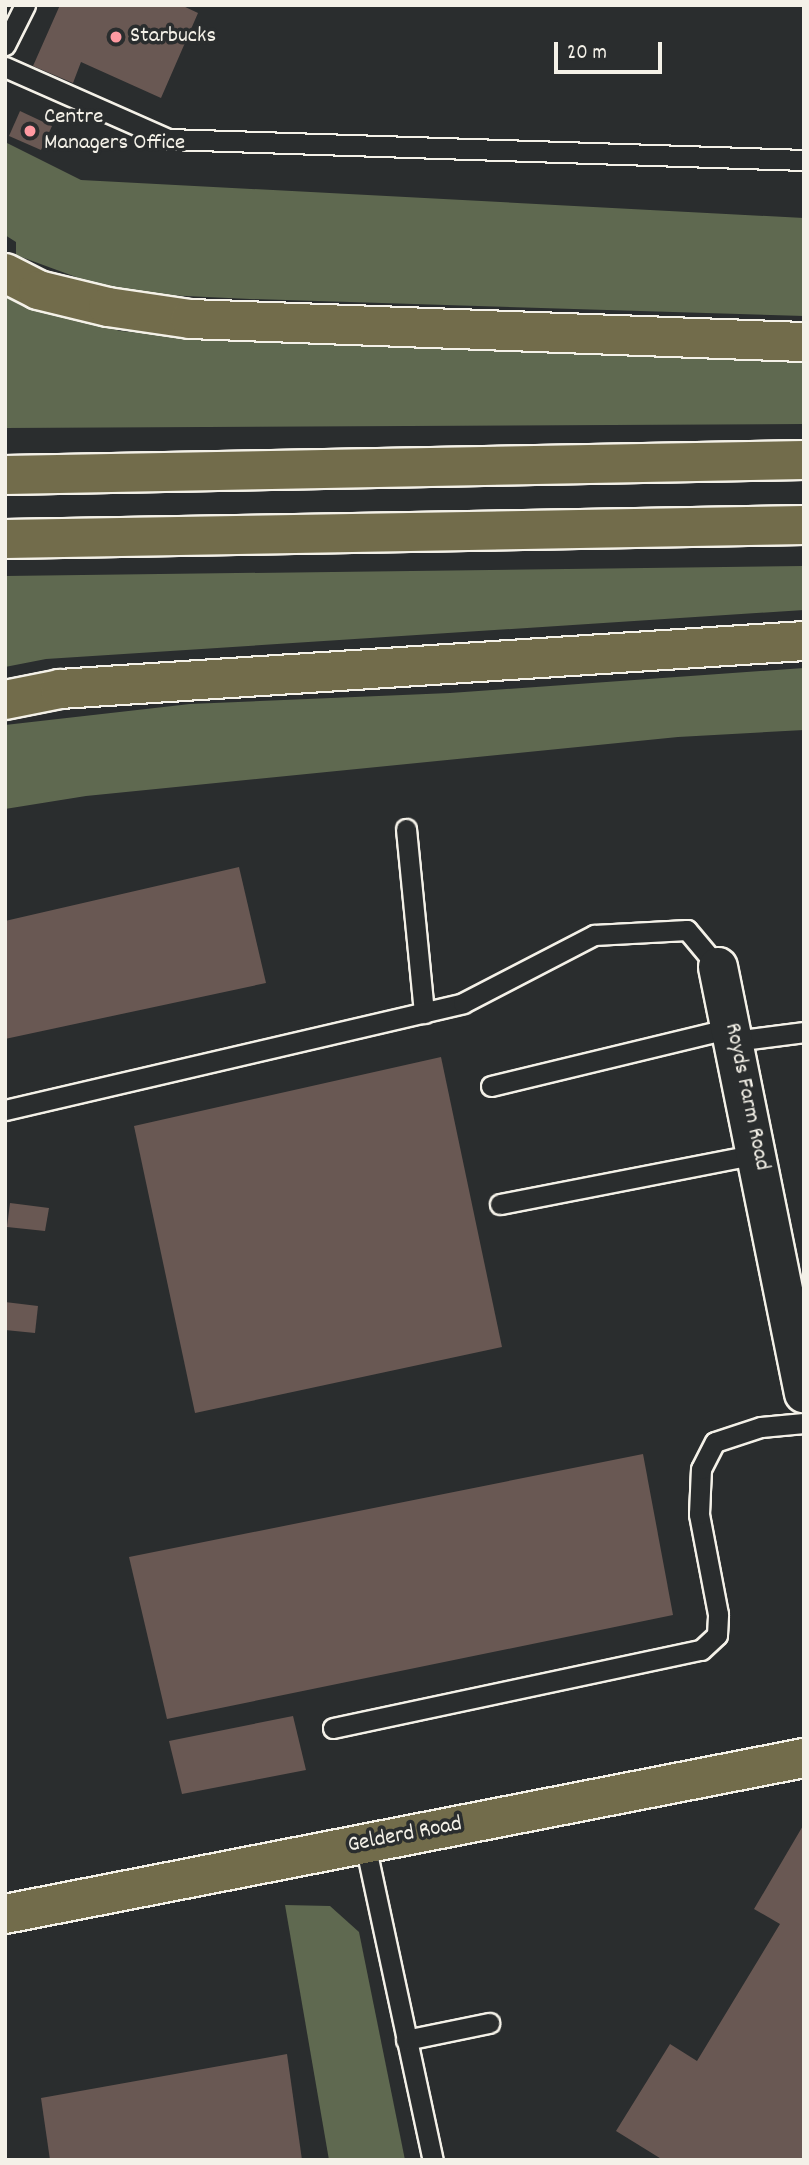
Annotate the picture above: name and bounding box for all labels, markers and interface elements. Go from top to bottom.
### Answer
place label: Starbucks [130,23,216,51]
scale bar [557,28,666,72]
marker: Starbucks [108,29,124,45]
text: 20 m [567,39,607,69]
place label: Centre Managers Office [44,104,185,158]
marker: Centre Managers Office [22,123,38,139]
street label: Royds Farm Road [717,1021,775,1173]
street label: Gelderd Road [346,1811,464,1861]

